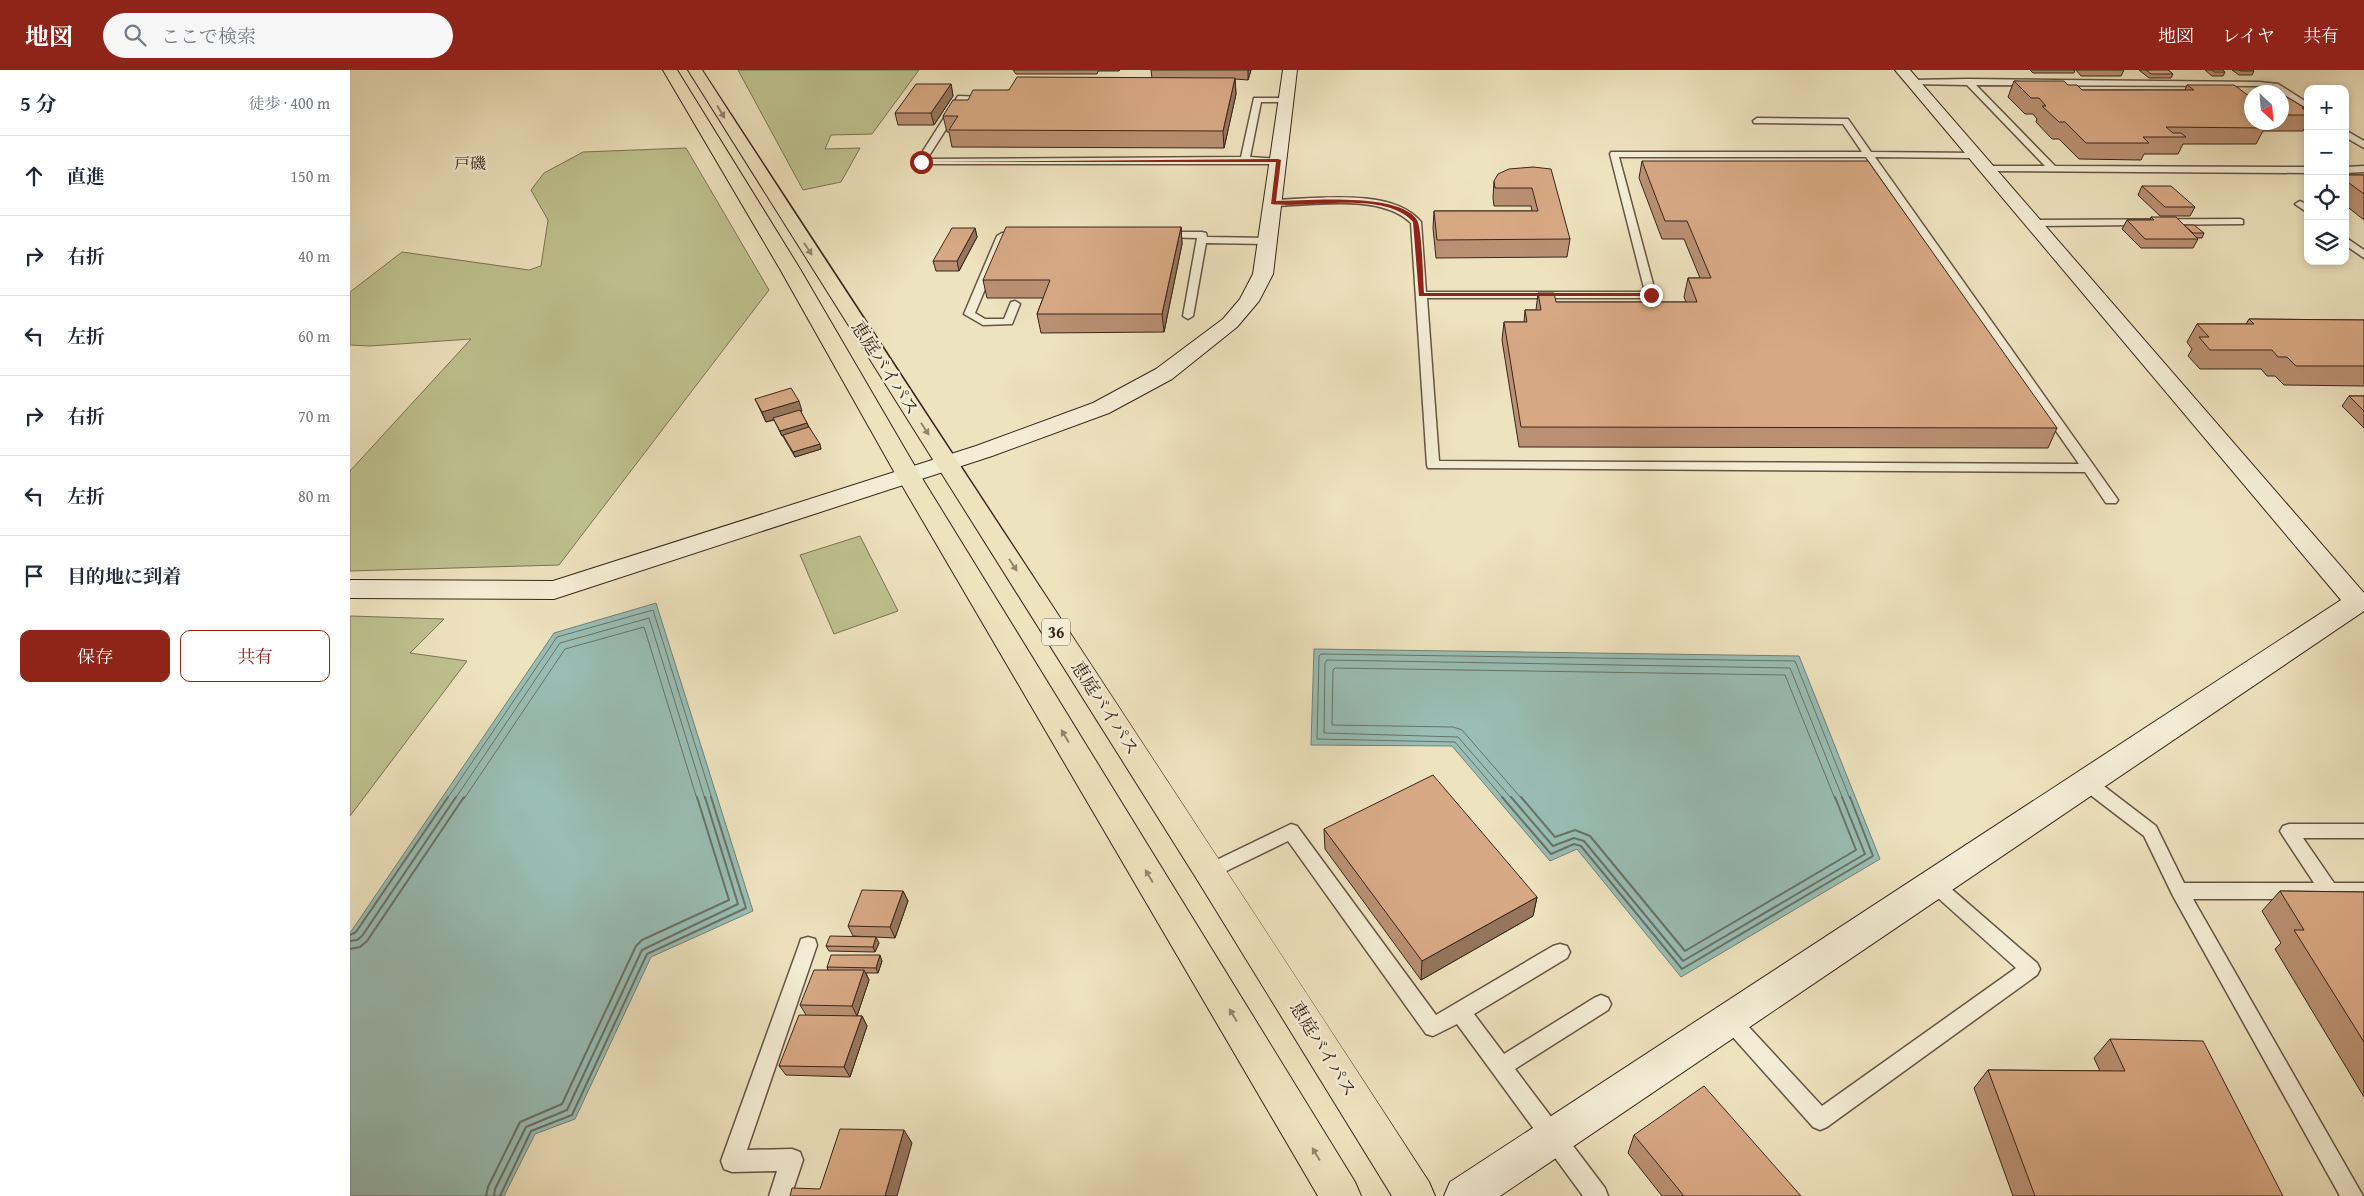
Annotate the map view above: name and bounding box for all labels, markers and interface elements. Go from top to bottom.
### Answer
search box [103,13,453,58]
text: 地図 [25,19,73,54]
icon: search [121,21,149,49]
text: ここで検索 [161,22,256,50]
text: 地図 [2158,22,2194,49]
text: レイヤ [2222,22,2275,49]
text: 共有 [2303,22,2339,49]
north arrow [2244,85,2289,130]
map controls [2304,85,2349,265]
button: + [2304,85,2349,130]
text: 5 分 [20,88,57,119]
text: 徒歩 · 400 m [249,91,330,115]
one-way arrow [716,105,725,118]
button: − [2304,130,2349,175]
district label: 戸磯 [454,151,486,175]
route start [910,151,933,174]
icon: ahead [20,162,48,190]
text: 直進 [67,162,105,190]
text: 150 m [290,164,330,188]
button: locate [2304,175,2349,220]
button: layers [2304,220,2349,265]
icon: right [20,242,48,270]
text: 右折 [67,242,105,270]
one-way arrow [803,242,813,255]
text: 40 m [298,244,330,268]
route end [1640,284,1663,307]
street label: 恵庭バイパス [845,315,926,420]
icon: left [20,322,48,350]
text: 左折 [67,322,105,350]
text: 60 m [298,324,330,348]
icon: right [20,402,48,430]
text: 右折 [67,402,105,430]
text: 70 m [298,404,330,428]
one-way arrow [920,422,930,436]
icon: left [20,482,48,510]
text: 左折 [67,482,105,510]
text: 80 m [298,484,330,508]
one-way arrow [1009,559,1018,572]
icon: arrive [20,562,48,590]
text: 目的地に到着 [67,562,181,590]
road number: 36 [1042,618,1070,646]
button: 保存 [20,630,170,682]
button: 共有 [180,630,330,682]
street label: 恵庭バイパス [1065,655,1146,760]
one-way arrow [1061,730,1070,743]
one-way arrow [1144,869,1154,882]
street label: 恵庭バイパス [1283,996,1363,1102]
one-way arrow [1228,1008,1237,1021]
one-way arrow [1312,1148,1321,1161]

